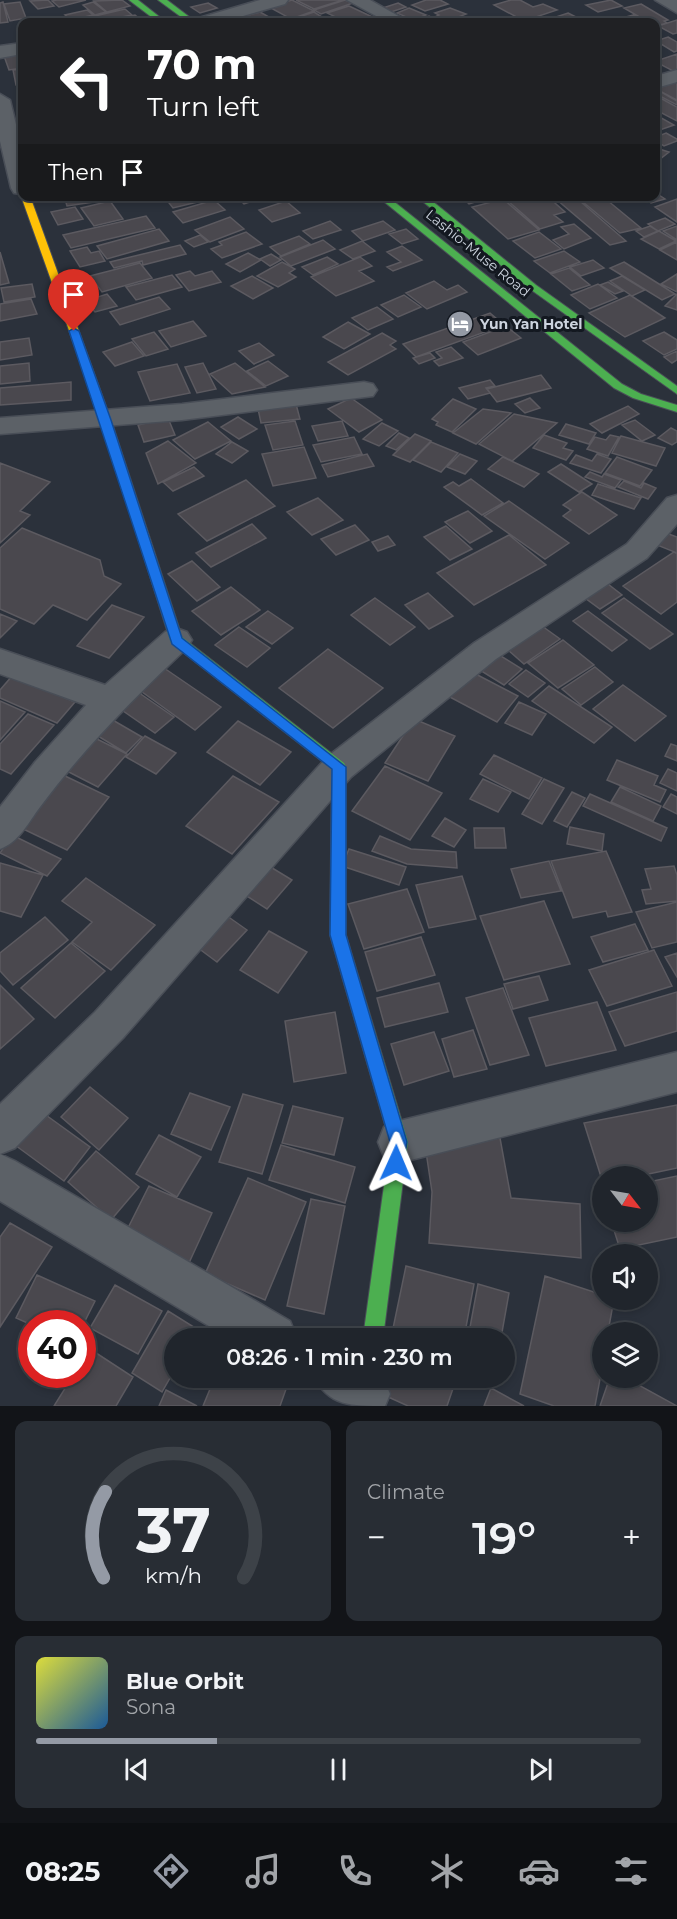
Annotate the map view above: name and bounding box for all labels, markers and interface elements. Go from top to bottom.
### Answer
text: 70 m [147,38,257,90]
icon: left [48,42,126,120]
text: Turn left [147,90,260,123]
icon: arrive [116,156,149,189]
text: Then [48,159,104,186]
street label: Lashio-Muse Road [422,205,534,301]
pin [48,269,99,331]
icon: arrive [57,278,90,311]
hotel icon: Yun Yan Hotel [445,309,475,339]
place label: Yun Yan Hotel [479,315,582,333]
position arrow [364,1131,428,1195]
north arrow [592,1166,658,1232]
map controls [592,1166,658,1388]
button: sound [592,1244,658,1310]
speed limit sign: 40 [18,1310,96,1388]
button: layers [592,1322,658,1388]
text: 08:26 · 1 min · 230 m [226,1344,453,1371]
text: Climate [367,1480,445,1504]
text: 37 [134,1492,211,1568]
text: 19° [472,1510,536,1565]
text: − [367,1517,386,1557]
text: + [622,1517,641,1557]
text: km/h [144,1562,202,1588]
text: Blue Orbit [126,1668,244,1695]
text: Sona [126,1695,176,1719]
icon: previous [120,1753,153,1786]
icon: pause [322,1753,355,1786]
icon: next [524,1753,557,1786]
icon: directions [150,1850,192,1892]
icon: music [242,1850,284,1892]
icon: phone [334,1850,376,1892]
icon: climate [426,1850,468,1892]
icon: car [518,1850,560,1892]
icon: filters [610,1850,652,1892]
text: 08:25 [25,1855,100,1888]

